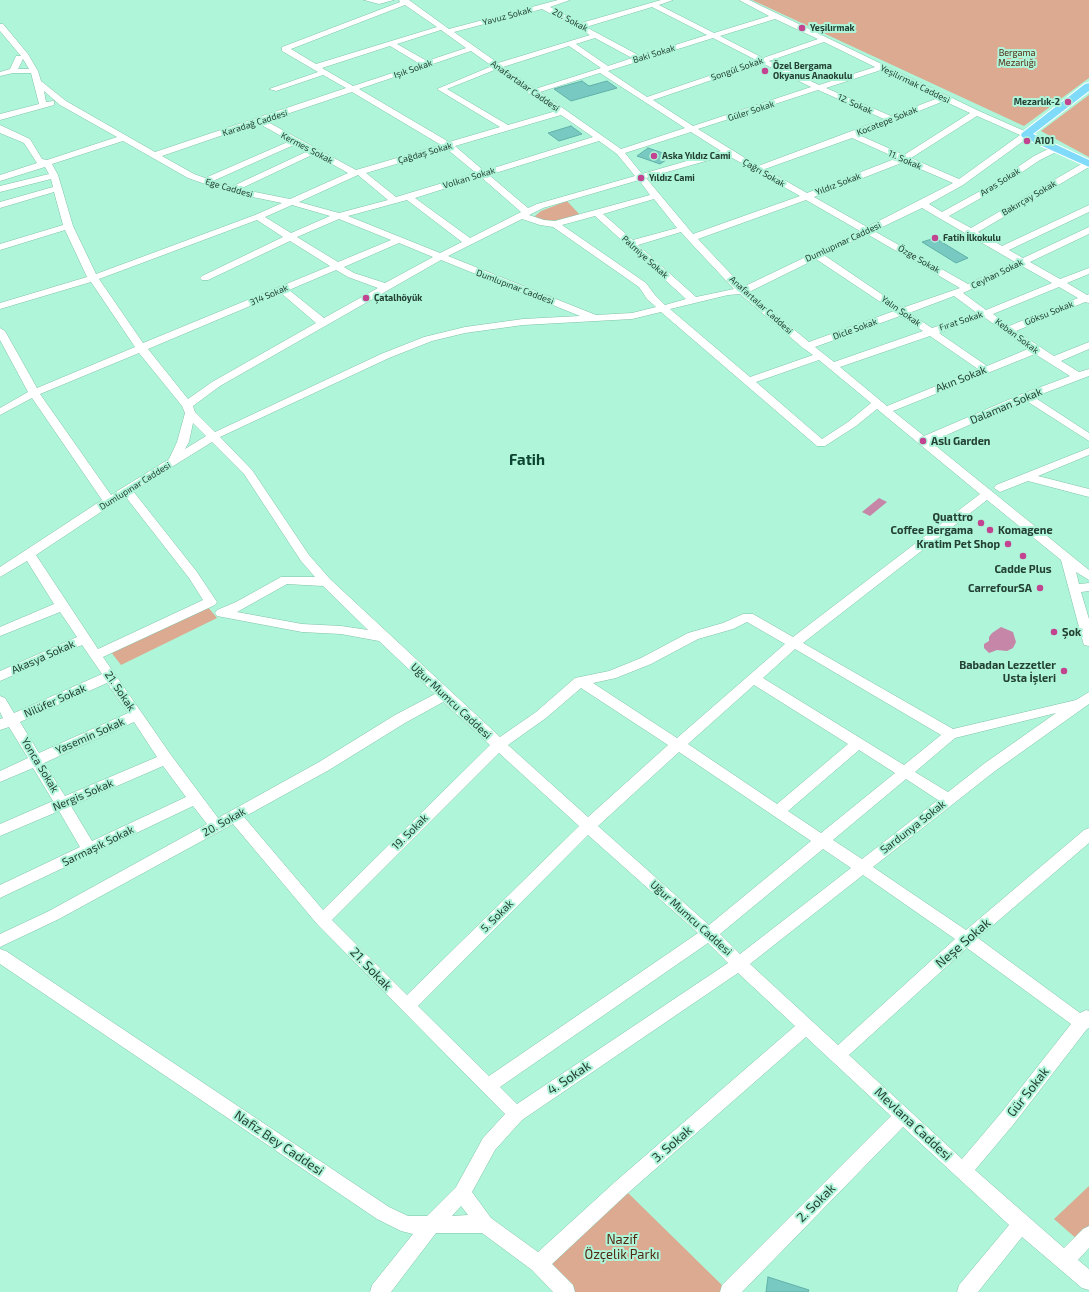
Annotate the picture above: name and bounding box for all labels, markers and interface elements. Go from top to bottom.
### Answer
street label: Yavuz Sokak [481,4,533,28]
street label: 20. Sokak [550,6,590,34]
marker: Yeşilırmak [797,23,807,33]
place label: Yeşilırmak [810,23,855,33]
street label: Baki Sokak [632,42,676,66]
park label: Bergama Mezarlığı [998,48,1036,69]
street label: Songül Sokak [709,55,765,83]
street label: Işık Sokak [392,57,434,81]
street label: Anafartalar Caddesi [489,58,561,114]
place label: Özel Bergama Okyanus Anaokulu [773,61,852,82]
street label: Yeşilırmak Caddesi [878,62,952,106]
marker: Özel Bergama Okyanus Anaokulu [760,66,770,76]
street label: 12. Sokak [836,92,874,116]
place label: Mezarlık-2 [1014,97,1060,107]
marker: Mezarlık-2 [1063,97,1073,107]
street label: Güler Sokak [726,98,776,124]
street label: Kocatepe Sokak [855,104,919,138]
street label: Karadağ Caddesi [221,107,289,139]
street label: Kermes Sokak [279,130,335,166]
marker: A101 [1022,136,1032,146]
place label: A101 [1035,136,1054,146]
street label: Çağdaş Sokak [397,140,453,166]
street label: 11. Sokak [887,148,923,172]
marker: Aska Yıldız Cami [649,151,659,161]
place label: Aska Yıldız Cami [662,151,731,161]
street label: Çağrı Sokak [741,157,787,189]
street label: Volkan Sokak [442,165,496,191]
street label: Aras Sokak [978,165,1022,199]
street label: Yıldız Sokak [814,170,862,198]
marker: Yıldız Cami [636,173,646,183]
place label: Yıldız Cami [649,173,695,183]
street label: Ege Caddesi [204,176,254,200]
street label: Bakırçay Sokak [1000,178,1058,218]
street label: Dumlupınar Caddesi [804,220,882,264]
street label: Palmiye Sokak [620,233,670,281]
marker: Fatih İlkokulu [930,233,940,243]
place label: Fatih İlkokulu [943,233,1001,243]
street label: Özge Sokak [896,243,942,275]
street label: Ceyhan Sokak [969,257,1025,291]
street label: Dumlupınar Caddesi [475,267,555,307]
street label: Anafartalar Caddesi [727,274,795,336]
street label: 314 Sokak [248,282,290,308]
marker: Çatalhöyük [361,293,371,303]
place label: Çatalhöyük [374,293,422,303]
street label: Yalın Sokak [879,293,923,329]
street label: Göksu Sokak [1023,298,1075,328]
street label: Fırat Sokak [938,309,984,333]
street label: Dicle Sokak [831,316,879,342]
street label: Keban Sokak [993,316,1041,356]
street label: Akın Sokak [934,363,988,395]
street label: Dalaman Sokak [968,385,1044,427]
place label: Aslı Garden [931,434,990,448]
marker: Aslı Garden [918,436,928,446]
district label: Fatih [509,451,545,469]
street label: Dumlupınar Caddesi [97,460,173,512]
place label: Quattro Coffee Bergama [891,510,973,536]
marker: Quattro Coffee Bergama [976,518,986,528]
place label: Komagene [998,523,1053,537]
marker: Komagene [985,525,995,535]
place label: Kratim Pet Shop [916,537,1000,551]
marker: Kratim Pet Shop [1003,539,1013,549]
marker: Cadde Plus [1018,551,1028,561]
place label: Cadde Plus [994,562,1052,576]
place label: CarrefourSA [968,581,1032,595]
marker: CarrefourSA [1035,583,1045,593]
place label: Şok [1062,625,1081,639]
marker: Şok [1049,627,1059,637]
street label: Akasya Sokak [9,637,77,677]
place label: Babadan Lezzetler Usta İşleri [959,658,1056,684]
street label: Uğur Mumcu Caddesi [408,660,494,742]
marker: Babadan Lezzetler Usta İşleri [1059,666,1069,676]
street label: 21. Sokak [102,669,138,713]
street label: Nilüfer Sokak [22,681,88,721]
street label: Yasemin Sokak [53,715,127,757]
street label: Yonca Sokak [18,735,62,795]
street label: Nergis Sokak [51,776,115,814]
street label: Sardunya Sokak [878,797,948,857]
street label: 20. Sokak [200,805,248,839]
street label: 19. Sokak [389,811,431,853]
street label: Sarmaşık Sokak [60,823,136,869]
street label: Uğur Mumcu Caddesi [647,878,735,958]
street label: 5. Sokak [478,897,516,935]
street label: Neşe Sokak [932,915,994,971]
street label: 21. Sokak [347,944,395,994]
street label: 4. Sokak [544,1058,594,1098]
street label: Gür Sokak [1004,1064,1052,1120]
street label: Mevlana Caddesi [871,1084,955,1164]
street label: Nafiz Bey Caddesi [231,1107,327,1179]
street label: 3. Sokak [649,1122,695,1166]
street label: 2. Sokak [793,1180,839,1226]
park label: Nazif Özçelik Parkı [585,1232,659,1263]

